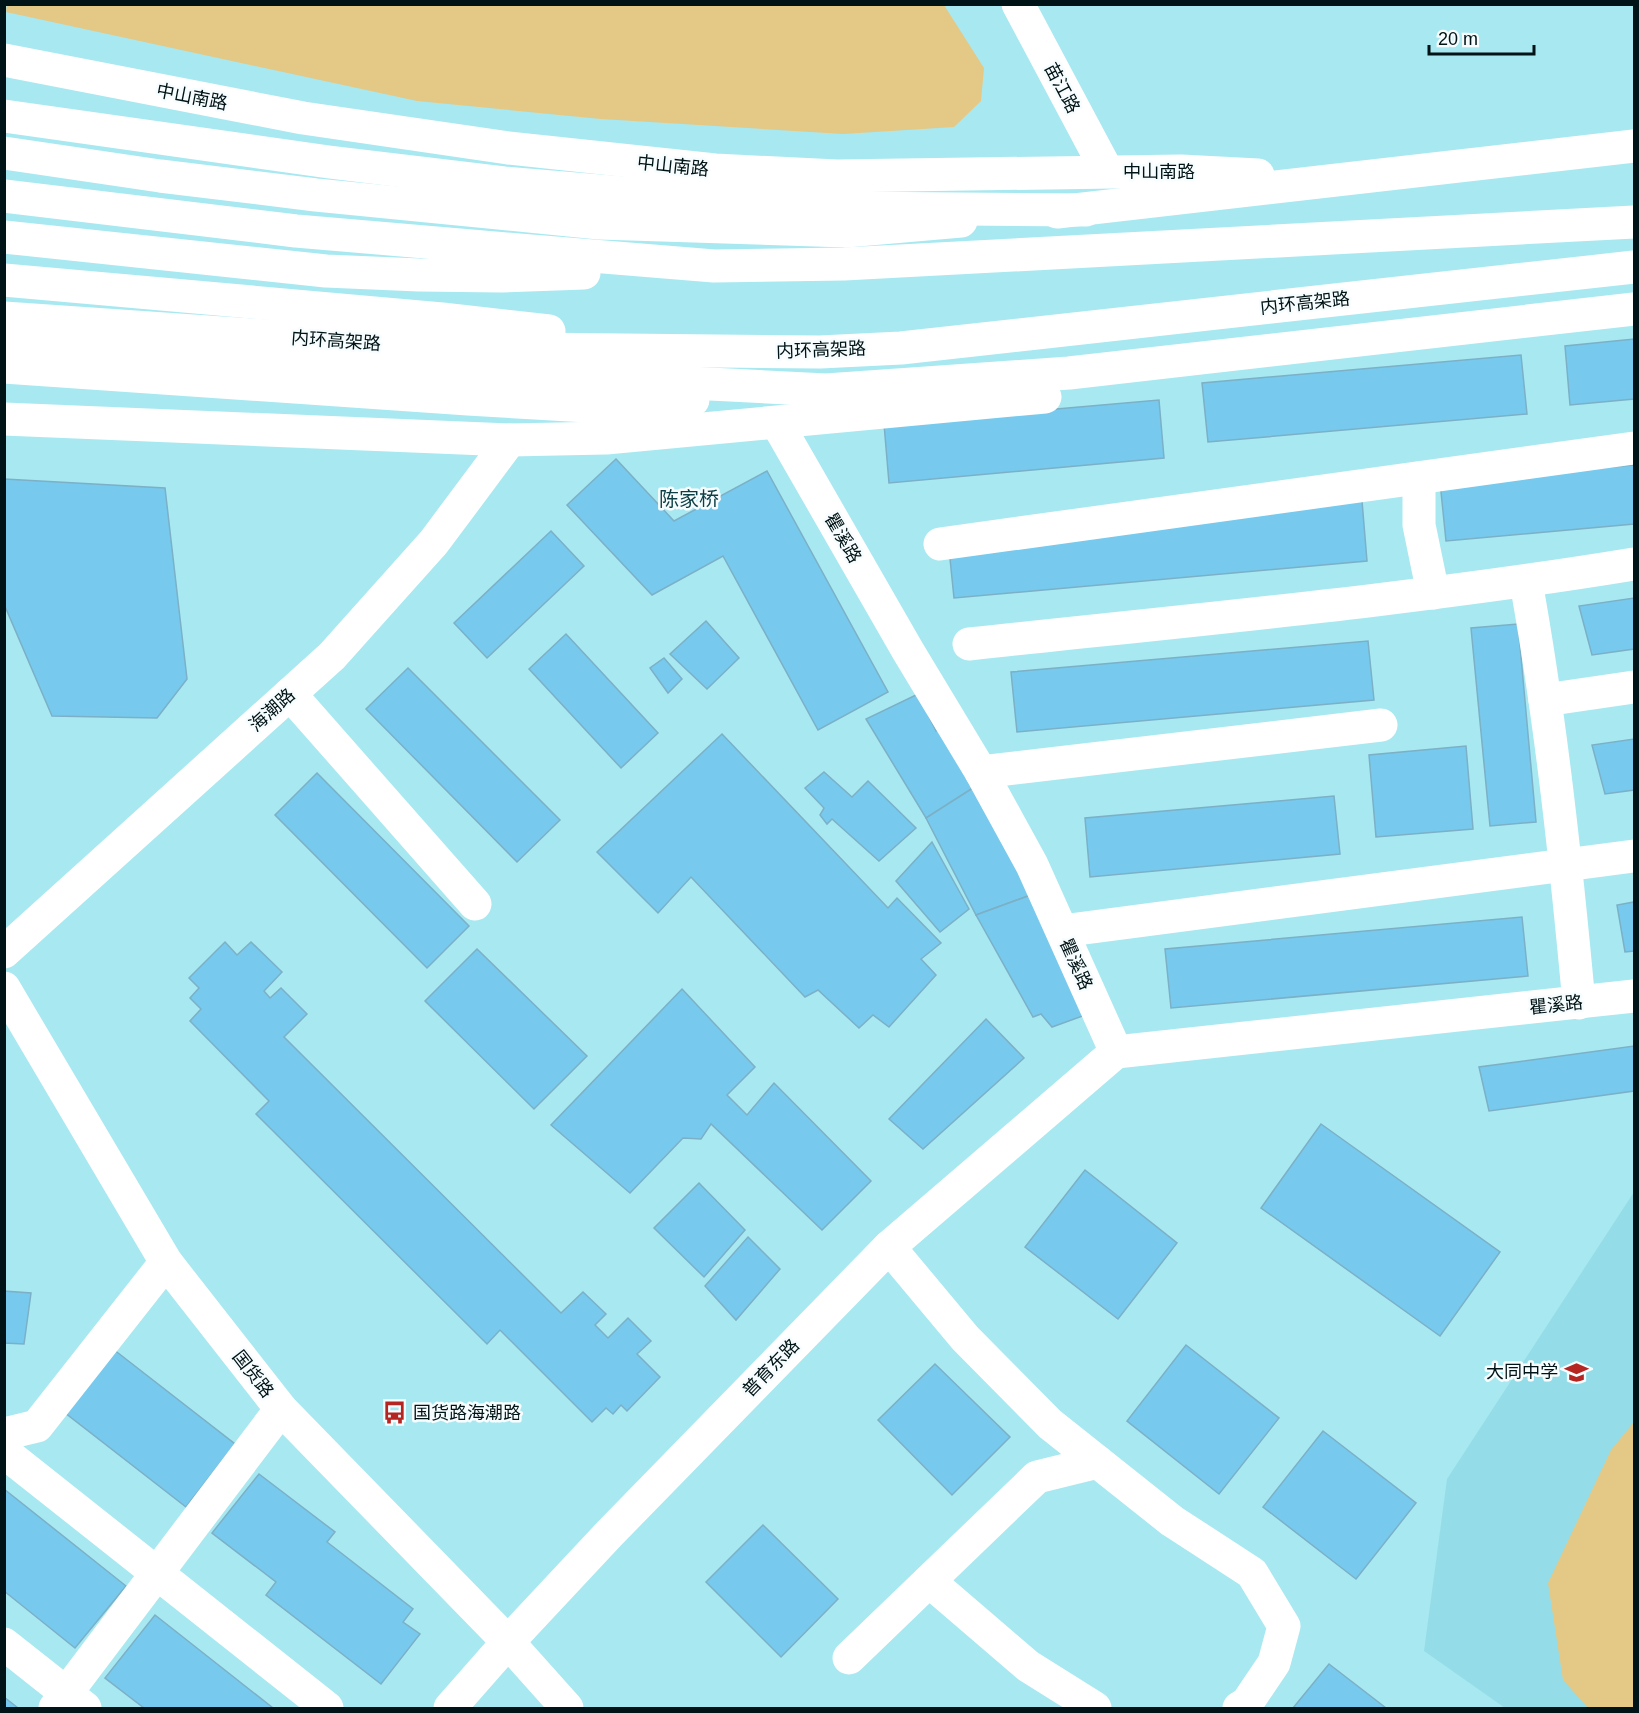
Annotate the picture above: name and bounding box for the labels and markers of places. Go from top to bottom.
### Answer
school or university icon: 大同中学 [1563,1359,1589,1385]
place label: 大同中学 [1486,1362,1558,1382]
bus stop icon: 国货路海潮路 [382,1400,408,1426]
place label: 国货路海潮路 [413,1403,521,1423]

